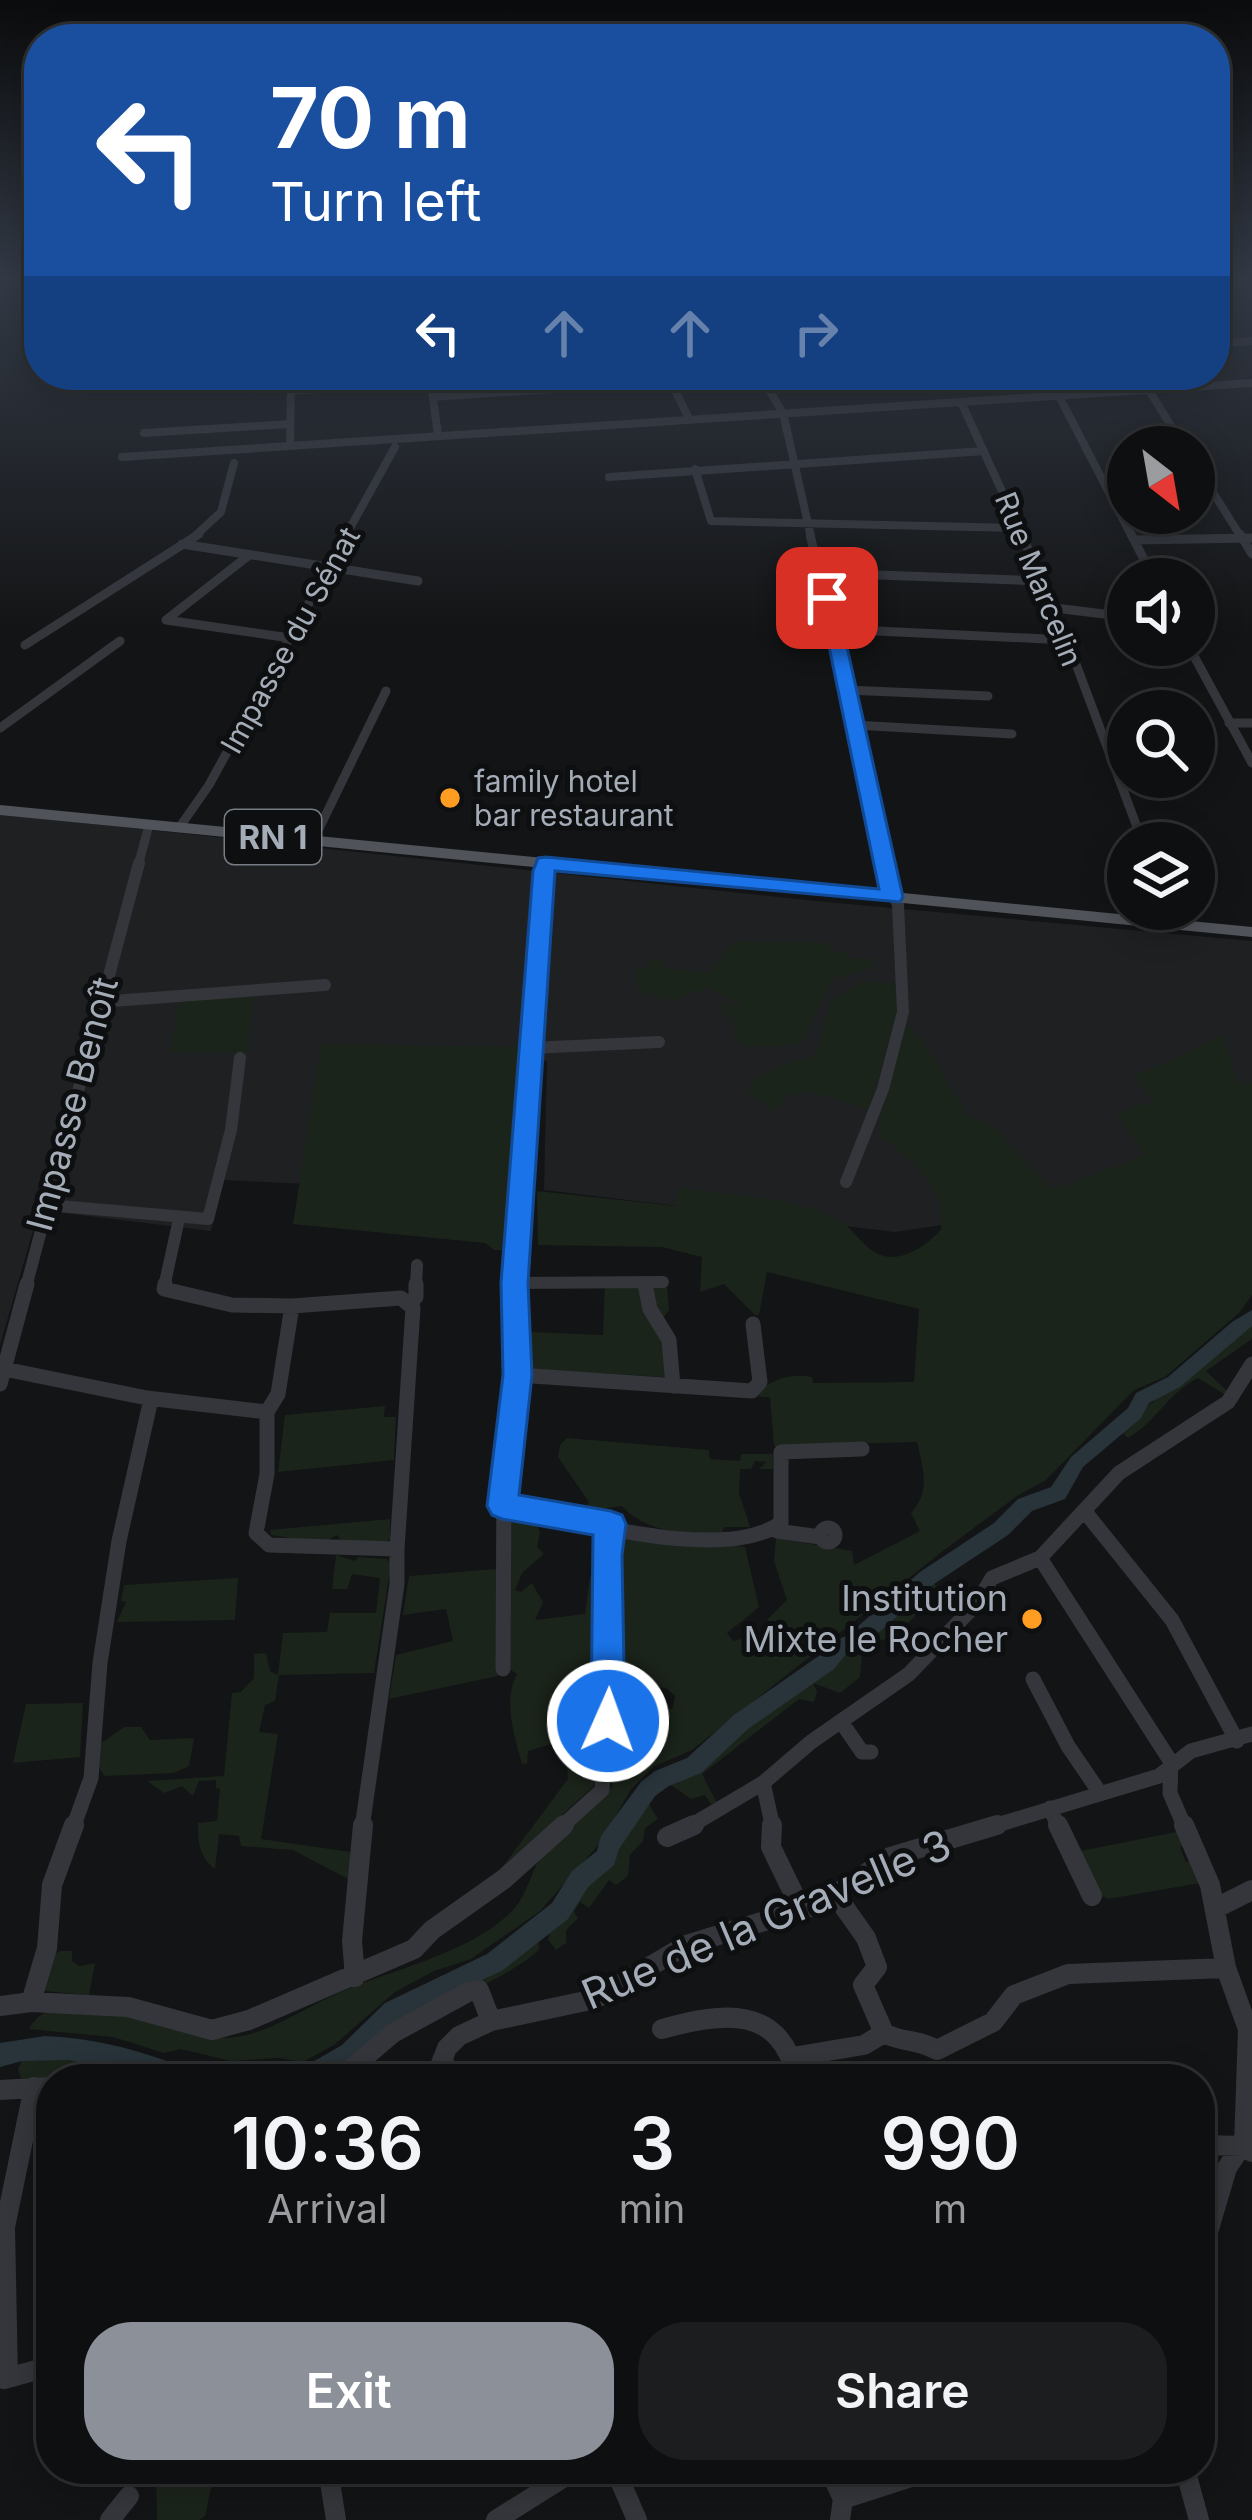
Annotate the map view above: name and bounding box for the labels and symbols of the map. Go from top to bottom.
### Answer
north arrow [1107,426,1215,534]
street label: Rue Marcelin [988,487,1090,671]
street label: Impasse du Sénat [213,520,367,759]
pin [776,547,878,649]
place label: family hotel bar restaurant [474,763,674,833]
marker: family hotel bar restaurant [437,785,463,811]
road number: RN 1 [225,810,321,864]
street label: Impasse Benoît [17,972,127,1236]
place label: Institution Mixte le Rocher [743,1576,1008,1661]
marker: Institution Mixte le Rocher [1019,1606,1045,1632]
position arrow [545,1658,671,1784]
street label: Rue de la Gravelle 3 [574,1818,958,2020]

